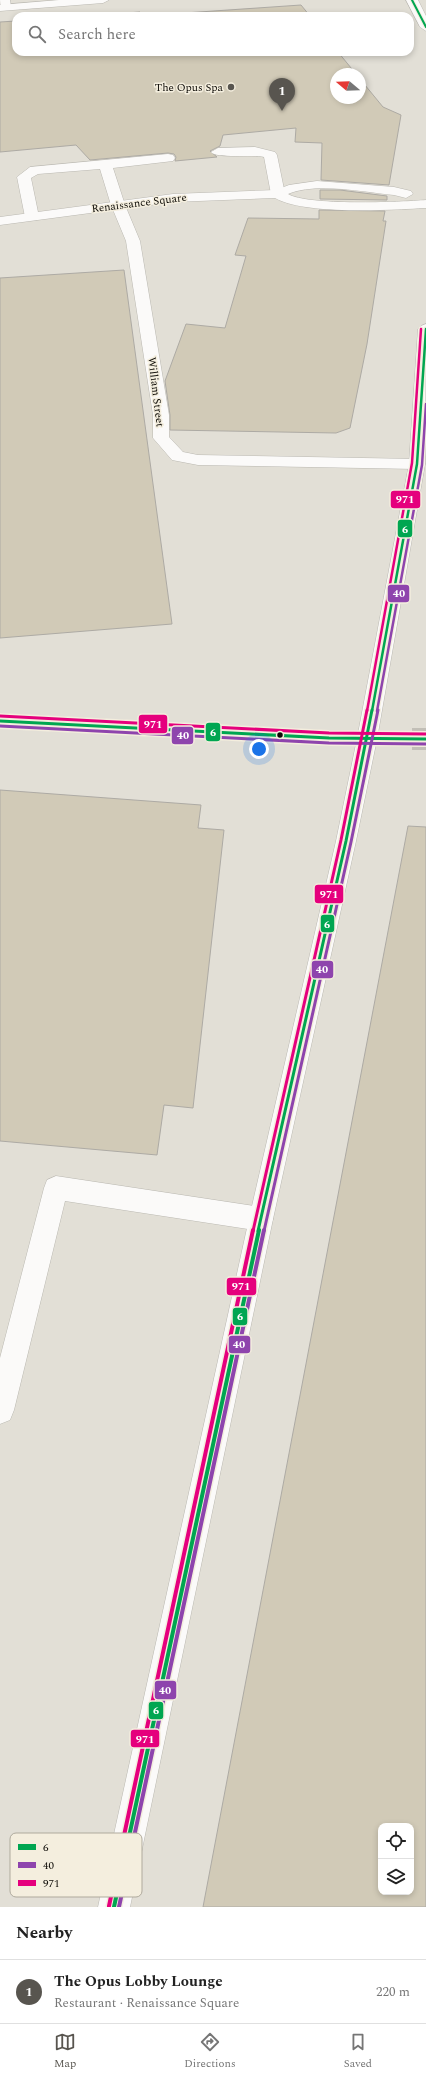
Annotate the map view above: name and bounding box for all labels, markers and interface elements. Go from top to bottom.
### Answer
search box [12,12,414,56]
icon: search [26,23,48,45]
text: Search here [58,23,136,46]
north arrow [330,68,366,104]
pin: 1 [269,78,295,111]
place label: The Opus Spa [155,79,224,96]
marker: The Opus Spa [226,82,236,92]
street label: Renaissance Square [90,189,188,217]
street label: William Street [143,356,169,428]
line badge: 971 [390,490,421,509]
text: 971 [396,491,414,508]
line badge: 6 [397,519,413,538]
text: 6 [402,521,408,538]
line badge: 40 [387,584,410,603]
text: 40 [393,585,405,602]
line badge: 971 [138,714,168,734]
text: 971 [144,716,162,733]
line badge: 6 [205,722,221,742]
text: 6 [210,724,216,741]
line badge: 40 [171,726,194,745]
text: 40 [177,727,189,744]
unlabelled marker [275,730,285,740]
your location [249,739,269,759]
line badge: 971 [314,884,344,904]
text: 971 [320,886,338,903]
line badge: 6 [320,914,335,933]
text: 6 [324,916,330,933]
line badge: 40 [311,960,334,979]
text: 40 [316,961,328,978]
line badge: 971 [226,1277,257,1296]
text: 971 [232,1278,250,1295]
line badge: 6 [232,1307,248,1326]
text: 6 [237,1308,243,1325]
line badge: 40 [228,1335,251,1354]
text: 40 [233,1336,245,1353]
line badge: 40 [154,1680,177,1700]
text: 40 [159,1682,171,1699]
line badge: 6 [148,1701,164,1720]
text: 6 [153,1702,159,1719]
line badge: 971 [130,1729,160,1748]
text: 971 [136,1731,154,1748]
map controls [378,1823,414,1895]
button: locate [378,1823,414,1859]
legend [10,1833,142,1897]
text: 6 [43,1839,49,1856]
text: 40 [43,1857,54,1874]
button: layers [378,1859,414,1895]
text: 971 [43,1875,60,1892]
text: Nearby [16,1920,72,1946]
text: The Opus Lobby Lounge [54,1970,223,1993]
text: 1 [25,1982,33,2002]
text: 220 m [376,1982,410,2002]
text: Restaurant · Renaissance Square [54,1993,239,2013]
tab: Map [54,2031,76,2072]
tab: Directions [184,2031,236,2072]
tab: Saved [344,2031,372,2072]

